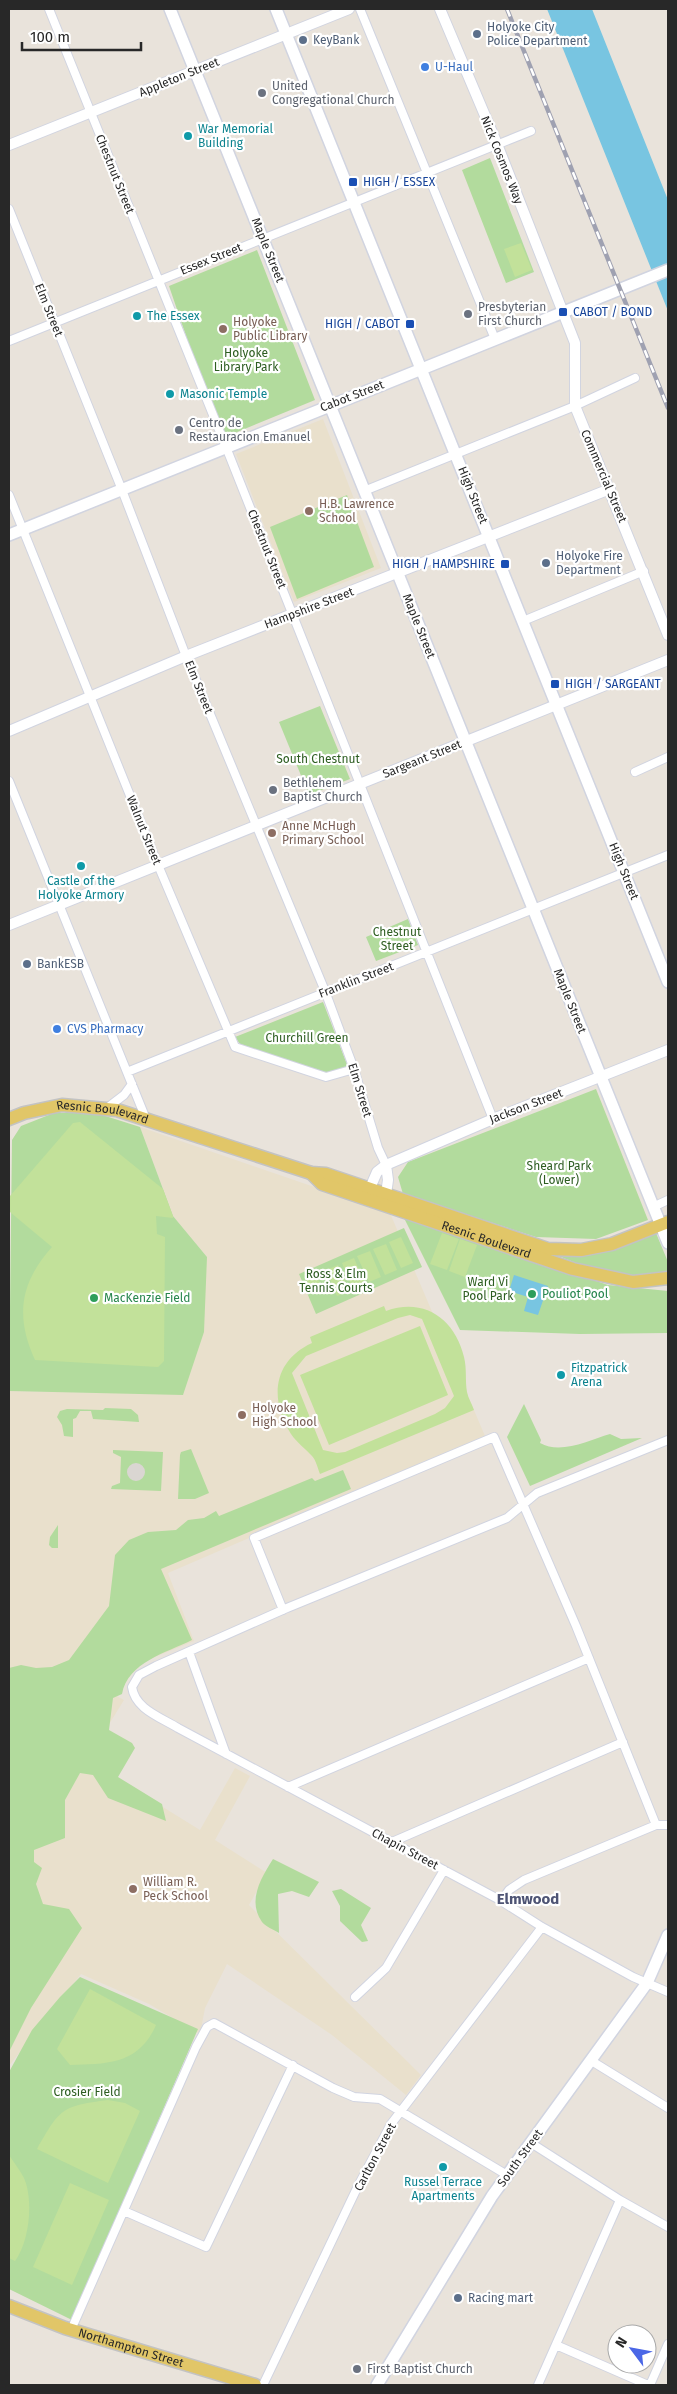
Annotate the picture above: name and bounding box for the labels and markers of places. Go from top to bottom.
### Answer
place label: Holyoke City Police Department [487,20,588,48]
marker: Holyoke City Police Department [471,28,483,40]
place label: KeyBank [313,33,360,47]
marker: KeyBank [297,34,309,46]
place label: U-Haul [435,60,473,74]
marker: U-Haul [419,61,431,73]
place label: United Congregational Church [272,79,395,107]
marker: United Congregational Church [256,87,268,99]
place label: War Memorial Building [198,122,273,150]
marker: War Memorial Building [182,130,194,142]
place label: HIGH / ESSEX [363,175,436,189]
marker: HIGH / ESSEX [347,176,359,188]
place label: Presbyterian First Church [478,300,546,328]
place label: CABOT / BOND [573,305,652,319]
marker: CABOT / BOND [557,306,569,318]
marker: Presbyterian First Church [462,308,474,320]
place label: The Essex [147,309,200,323]
marker: The Essex [131,310,143,322]
place label: Holyoke Public Library [233,315,307,343]
place label: HIGH / CABOT [325,317,401,331]
marker: HIGH / CABOT [404,318,416,330]
marker: Holyoke Public Library [217,323,229,335]
place label: Masonic Temple [180,387,267,401]
marker: Masonic Temple [164,388,176,400]
place label: Centro de Restauracion Emanuel [189,416,311,444]
marker: Centro de Restauracion Emanuel [173,424,185,436]
place label: H.B. Lawrence School [319,497,394,525]
marker: H.B. Lawrence School [303,505,315,517]
place label: Holyoke Fire Department [556,549,623,577]
place label: HIGH / HAMPSHIRE [392,557,495,571]
marker: Holyoke Fire Department [540,557,552,569]
marker: HIGH / HAMPSHIRE [499,558,511,570]
place label: HIGH / SARGEANT [565,677,662,691]
marker: HIGH / SARGEANT [549,678,561,690]
place label: Bethlehem Baptist Church [283,776,362,804]
marker: Bethlehem Baptist Church [267,784,279,796]
place label: Anne McHugh Primary School [282,819,365,847]
marker: Anne McHugh Primary School [266,827,278,839]
marker: Castle of the Holyoke Armory [75,860,87,872]
place label: Castle of the Holyoke Armory [38,874,124,902]
place label: BankESB [37,957,84,971]
marker: BankESB [21,958,33,970]
place label: CVS Pharmacy [67,1022,143,1036]
marker: CVS Pharmacy [51,1023,63,1035]
place label: Pouliot Pool [542,1287,609,1301]
marker: Pouliot Pool [526,1288,538,1300]
place label: MacKenzie Field [104,1291,190,1305]
marker: MacKenzie Field [88,1292,100,1304]
place label: Fitzpatrick Arena [571,1361,628,1389]
marker: Fitzpatrick Arena [555,1369,567,1381]
place label: Holyoke High School [252,1401,317,1429]
marker: Holyoke High School [236,1409,248,1421]
place label: William R. Peck School [143,1875,209,1903]
marker: William R. Peck School [127,1883,139,1895]
marker: Russel Terrace Apartments [437,2161,449,2173]
place label: Russel Terrace Apartments [404,2175,482,2203]
place label: Racing mart [468,2291,534,2305]
marker: Racing mart [452,2292,464,2304]
place label: First Baptist Church [367,2362,473,2376]
marker: First Baptist Church [351,2363,363,2375]

